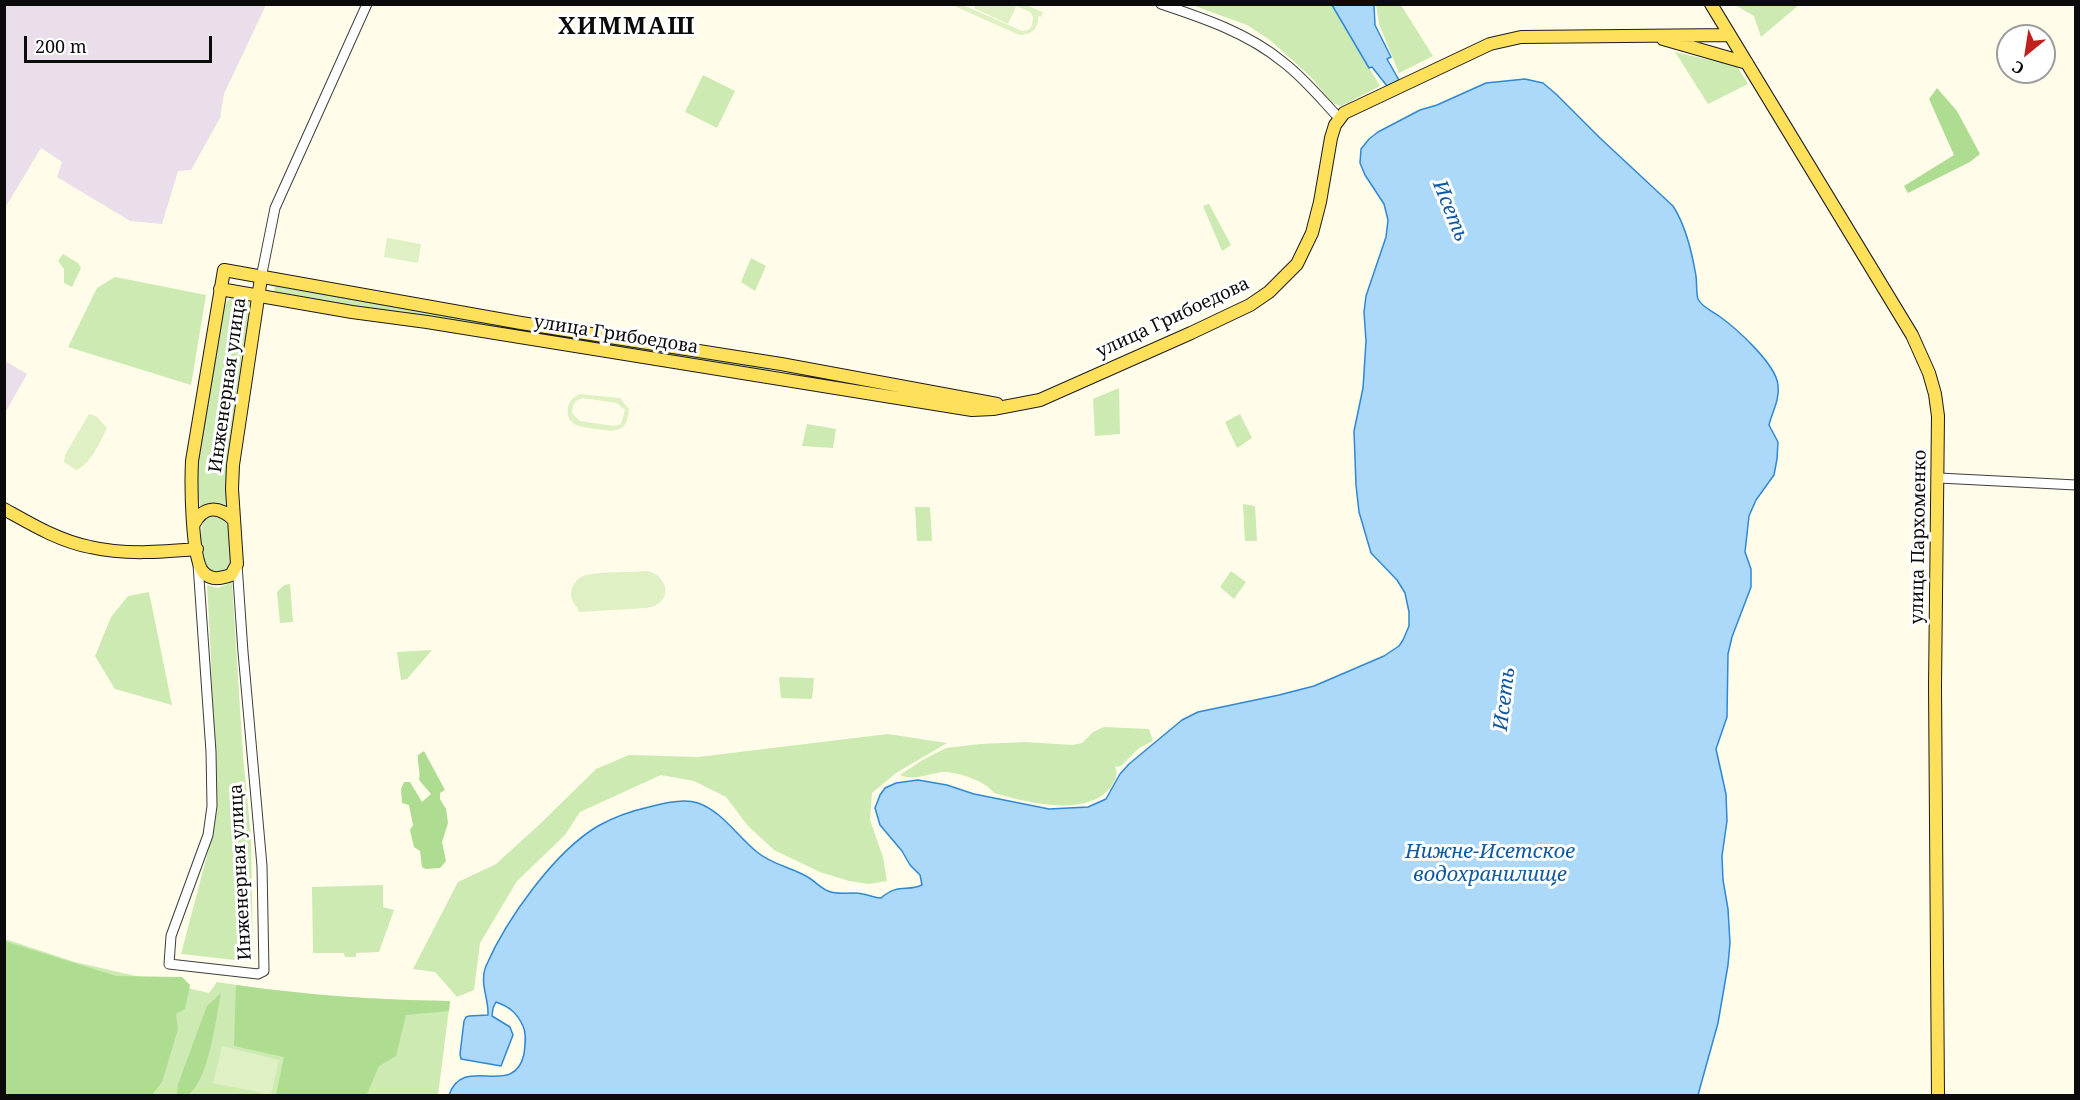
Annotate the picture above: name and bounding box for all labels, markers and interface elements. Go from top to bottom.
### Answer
district label: ХИММАШ [558,13,696,41]
scale bar [27,24,214,62]
north arrow [1996,24,2056,84]
text: 200 m [35,34,87,58]
text: С [2008,56,2028,80]
water label: Исеть [1427,177,1473,245]
street label: улица Грибоедова [1093,273,1253,363]
street label: Инженерная улица [205,296,251,474]
street label: улица Грибоедова [532,311,700,359]
street label: улица Пархоменко [1907,450,1931,624]
water label: Исеть [1489,666,1521,732]
street label: Инженерная улица [226,783,256,961]
water label: Нижне-Исетское водохранилище [1405,840,1575,887]

